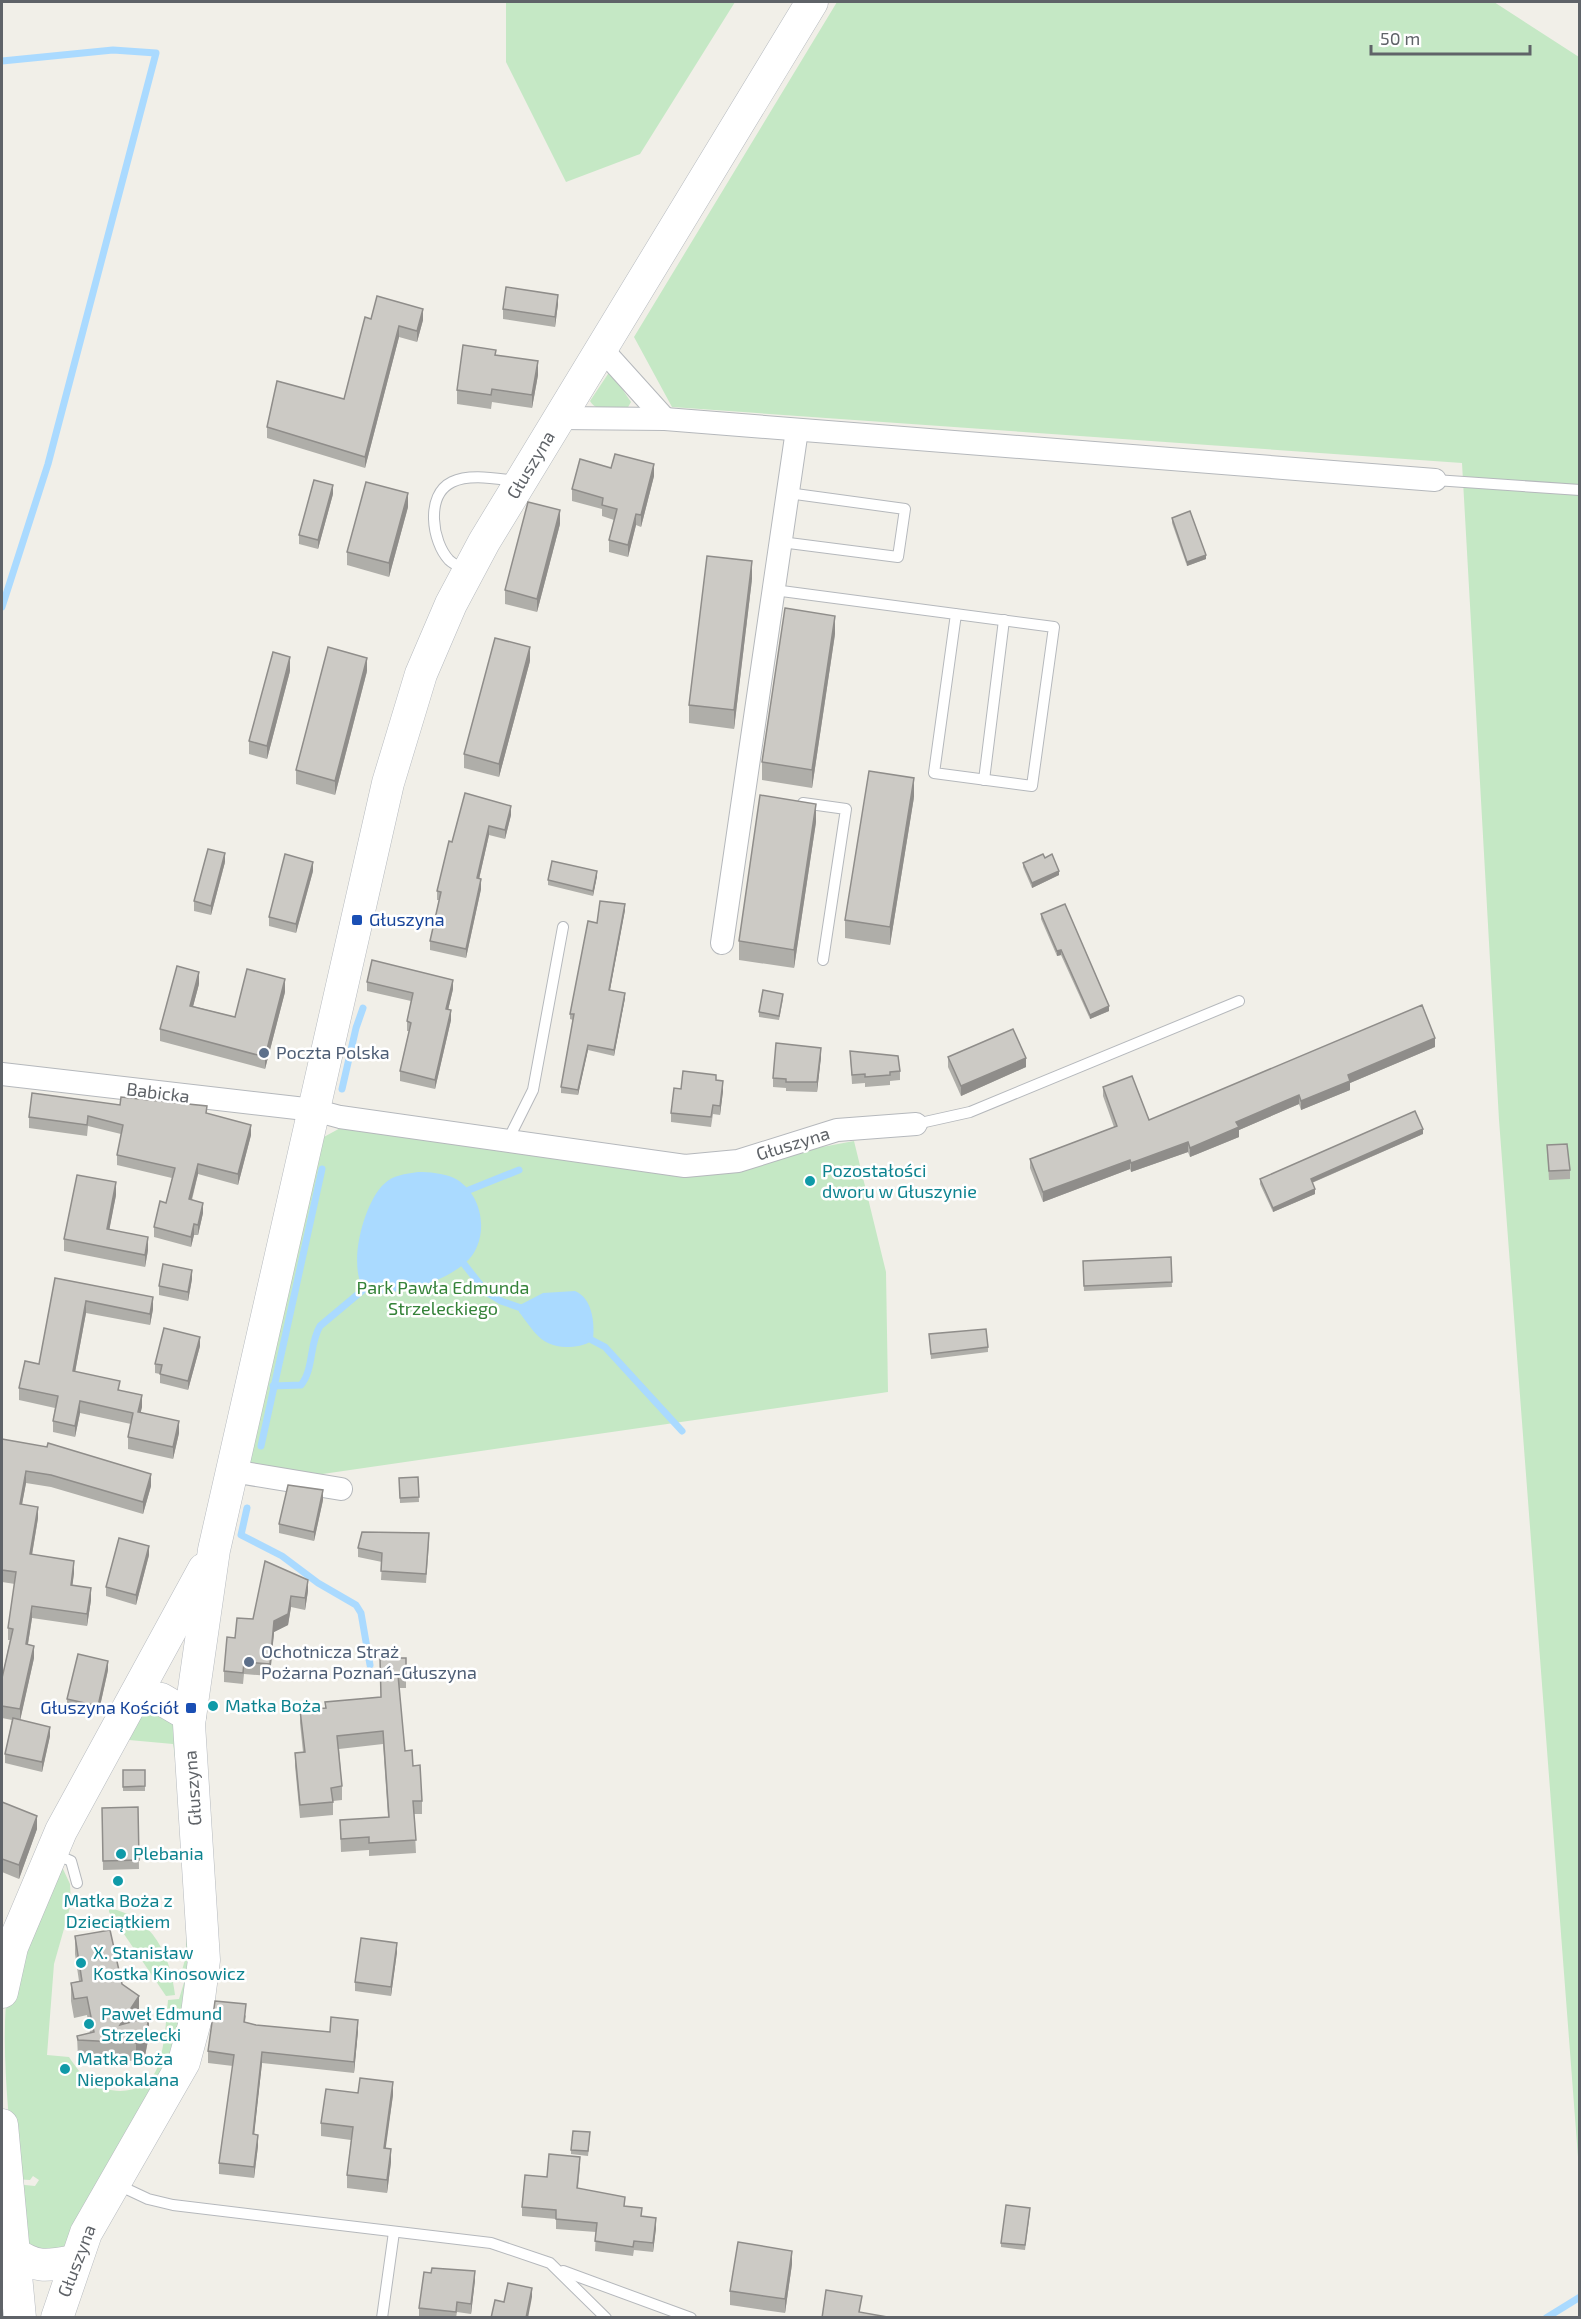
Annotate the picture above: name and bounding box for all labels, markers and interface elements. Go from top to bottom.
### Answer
scale bar [1371,18,1530,56]
text: 50 m [1380,27,1420,49]
street label: Głuszyna [501,426,559,503]
place label: Głuszyna [369,908,445,930]
marker: Głuszyna [350,913,364,927]
place label: Poczta Polska [276,1041,390,1063]
marker: Poczta Polska [257,1046,271,1060]
street label: Babicka [125,1077,191,1107]
street label: Głuszyna [753,1121,832,1165]
place label: Pozostałości dworu w Głuszynie [822,1159,977,1202]
marker: Pozostałości dworu w Głuszynie [803,1174,817,1188]
park label: Park Pawła Edmunda Strzeleckiego [357,1276,529,1319]
place label: Ochotnicza Straż Pożarna Poznań-Głuszyna [261,1640,477,1683]
marker: Ochotnicza Straż Pożarna Poznań-Głuszyna [242,1655,256,1669]
place label: Matka Boża [225,1694,321,1716]
place label: Głuszyna Kościół [40,1696,179,1718]
marker: Matka Boża [206,1699,220,1713]
marker: Głuszyna Kościół [184,1701,198,1715]
street label: Głuszyna [178,1750,206,1827]
place label: Plebania [133,1842,204,1864]
marker: Plebania [114,1847,128,1861]
marker: Matka Boża z Dzieciątkiem [111,1874,125,1888]
place label: Matka Boża z Dzieciątkiem [63,1889,173,1932]
place label: X. Stanisław Kostka Kinosowicz [93,1941,245,1984]
marker: X. Stanisław Kostka Kinosowicz [74,1956,88,1970]
place label: Paweł Edmund Strzelecki [101,2002,222,2045]
marker: Paweł Edmund Strzelecki [82,2017,96,2031]
place label: Matka Boża Niepokalana [77,2047,179,2090]
marker: Matka Boża Niepokalana [58,2062,72,2076]
street label: Głuszyna [52,2221,100,2300]

